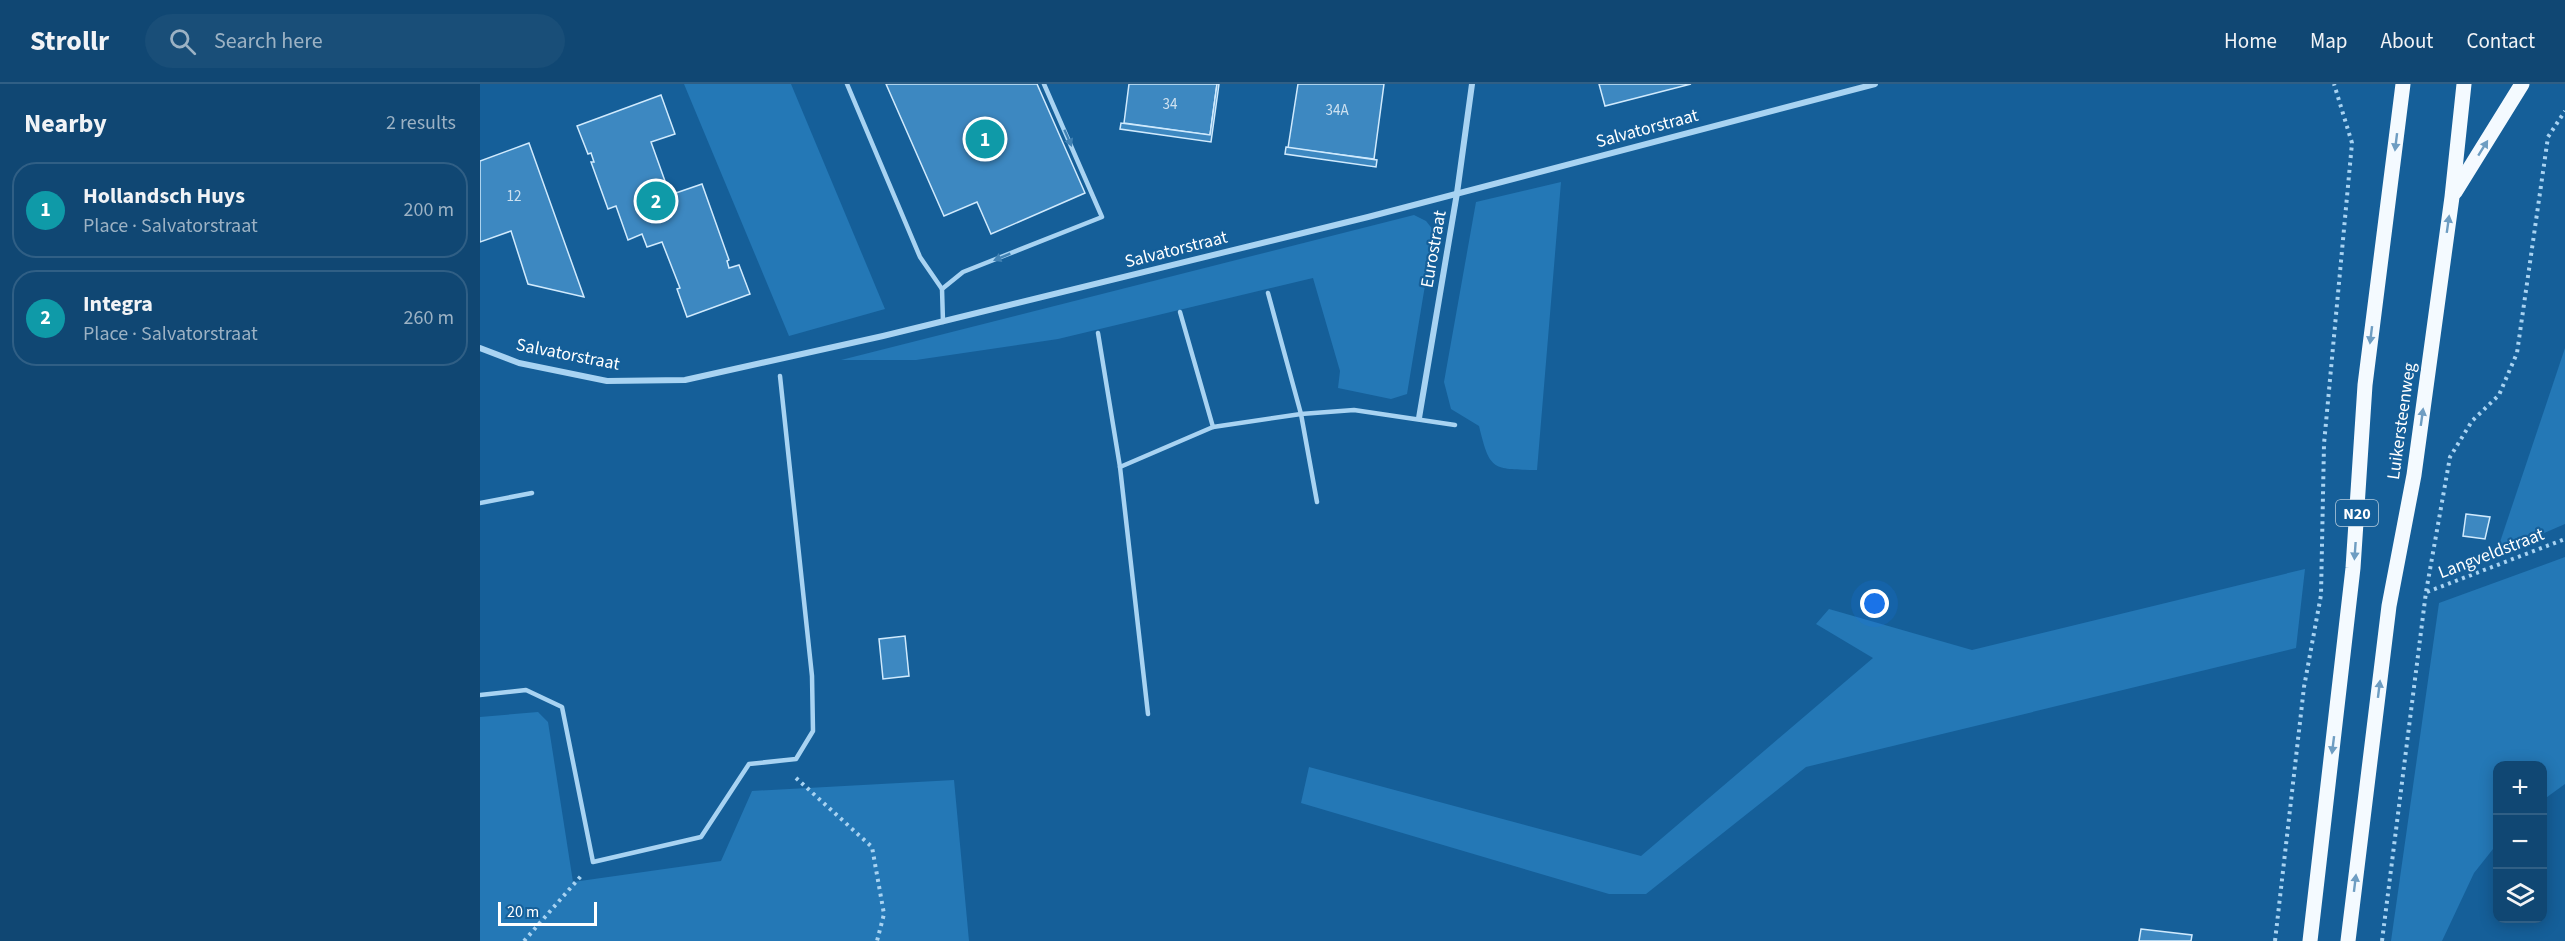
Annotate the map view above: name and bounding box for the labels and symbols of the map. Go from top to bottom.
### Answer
house number: 34 [1163,94,1178,115]
house number: 34A [1325,100,1349,121]
street label: Salvatorstraat [1593,103,1701,154]
pin: 1 [966,116,1004,162]
one-way arrow [1063,129,1073,147]
one-way arrow [2391,133,2401,152]
one-way arrow [2477,139,2488,156]
pin: 2 [636,178,675,224]
house number: 12 [507,186,521,207]
street label: Eurostraat [1414,208,1453,290]
one-way arrow [2443,214,2452,233]
street label: Salvatorstraat [1122,225,1230,274]
one-way arrow [992,252,1010,262]
one-way arrow [2367,326,2376,345]
street label: Salvatorstraat [514,332,622,377]
street label: Luikersteenweg [2381,361,2422,481]
one-way arrow [2417,408,2426,427]
road number: N20 [2336,500,2378,526]
street label: Langveldstraat [2435,522,2548,585]
one-way arrow [2350,541,2359,560]
your location [1860,589,1889,618]
one-way arrow [2374,680,2383,699]
one-way arrow [2328,735,2338,754]
one-way arrow [2350,873,2360,892]
scale bar [498,899,597,926]

